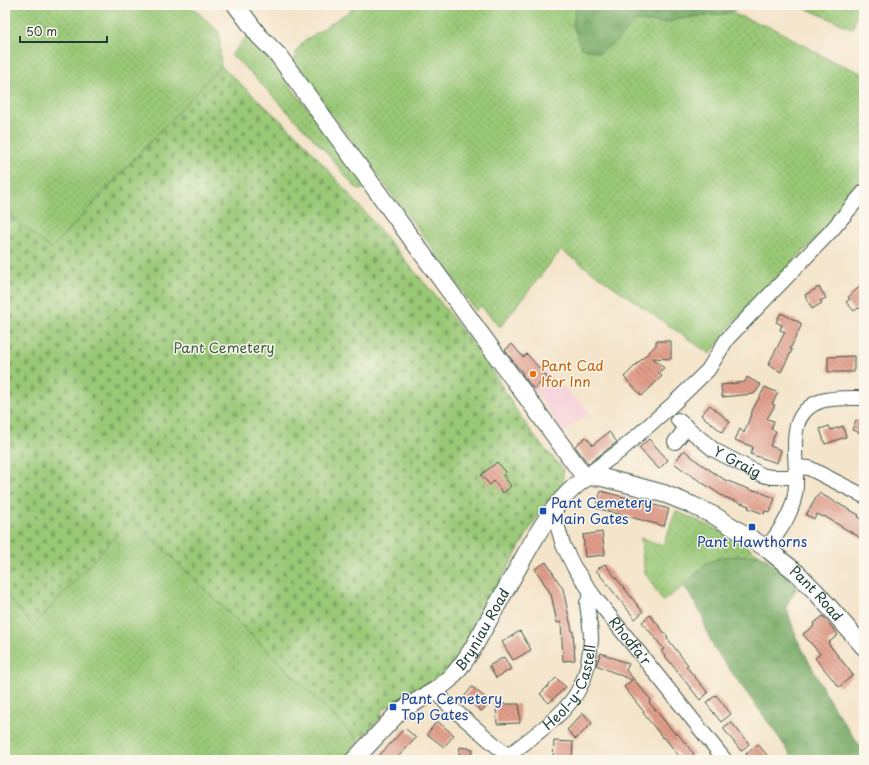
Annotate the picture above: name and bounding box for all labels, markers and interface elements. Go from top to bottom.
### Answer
scale bar [20,18,107,44]
text: 50 m [26,22,57,40]
park label: Pant Cemetery [173,337,275,358]
place label: Pant Cad Ifor Inn [541,355,604,392]
marker: Pant Cad Ifor Inn [528,369,538,379]
street label: Y Graig [710,441,765,483]
place label: Pant Cemetery Main Gates [551,492,652,529]
marker: Pant Cemetery Main Gates [538,506,548,516]
marker: Pant Hawthorns [747,522,757,532]
place label: Pant Hawthorns [697,531,807,552]
street label: Pant Road [786,560,848,626]
street label: Bryniau Road [450,584,514,675]
street label: Rhodfa'r [604,612,657,670]
street label: Heol-y-Castell [538,643,601,735]
place label: Pant Cemetery Top Gates [401,688,502,725]
marker: Pant Cemetery Top Gates [388,702,398,712]

